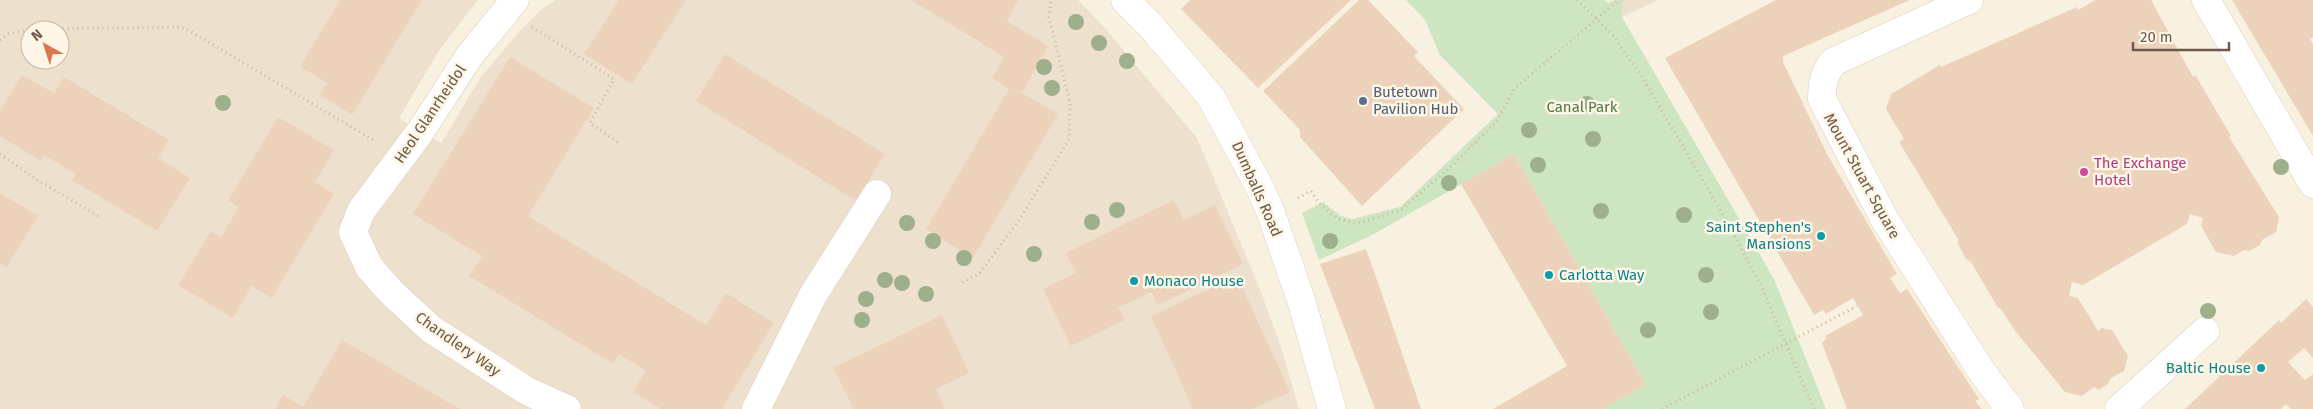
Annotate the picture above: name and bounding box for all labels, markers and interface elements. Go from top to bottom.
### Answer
north arrow [20,20,70,70]
scale bar [2133,20,2229,52]
text: N [28,26,46,45]
text: 20 m [2140,28,2173,46]
street label: Heol Glanrheidol [390,61,470,167]
place label: Butetown Pavilion Hub [1373,83,1458,118]
marker: Butetown Pavilion Hub [1357,95,1369,107]
park label: Canal Park [1546,98,1618,116]
street label: Mount Stuart Square [1820,110,1904,242]
street label: Dumballs Road [1228,139,1286,239]
place label: The Exchange Hotel [2094,154,2187,189]
marker: The Exchange Hotel [2078,166,2090,178]
place label: Saint Stephen's Mansions [1706,218,1811,253]
marker: Saint Stephen's Mansions [1815,230,1827,242]
place label: Carlotta Way [1559,266,1645,284]
marker: Carlotta Way [1543,269,1555,281]
place label: Monaco House [1144,272,1244,290]
marker: Monaco House [1128,275,1140,287]
street label: Chandlery Way [412,308,505,380]
place label: Baltic House [2166,359,2251,377]
marker: Baltic House [2255,362,2267,374]

